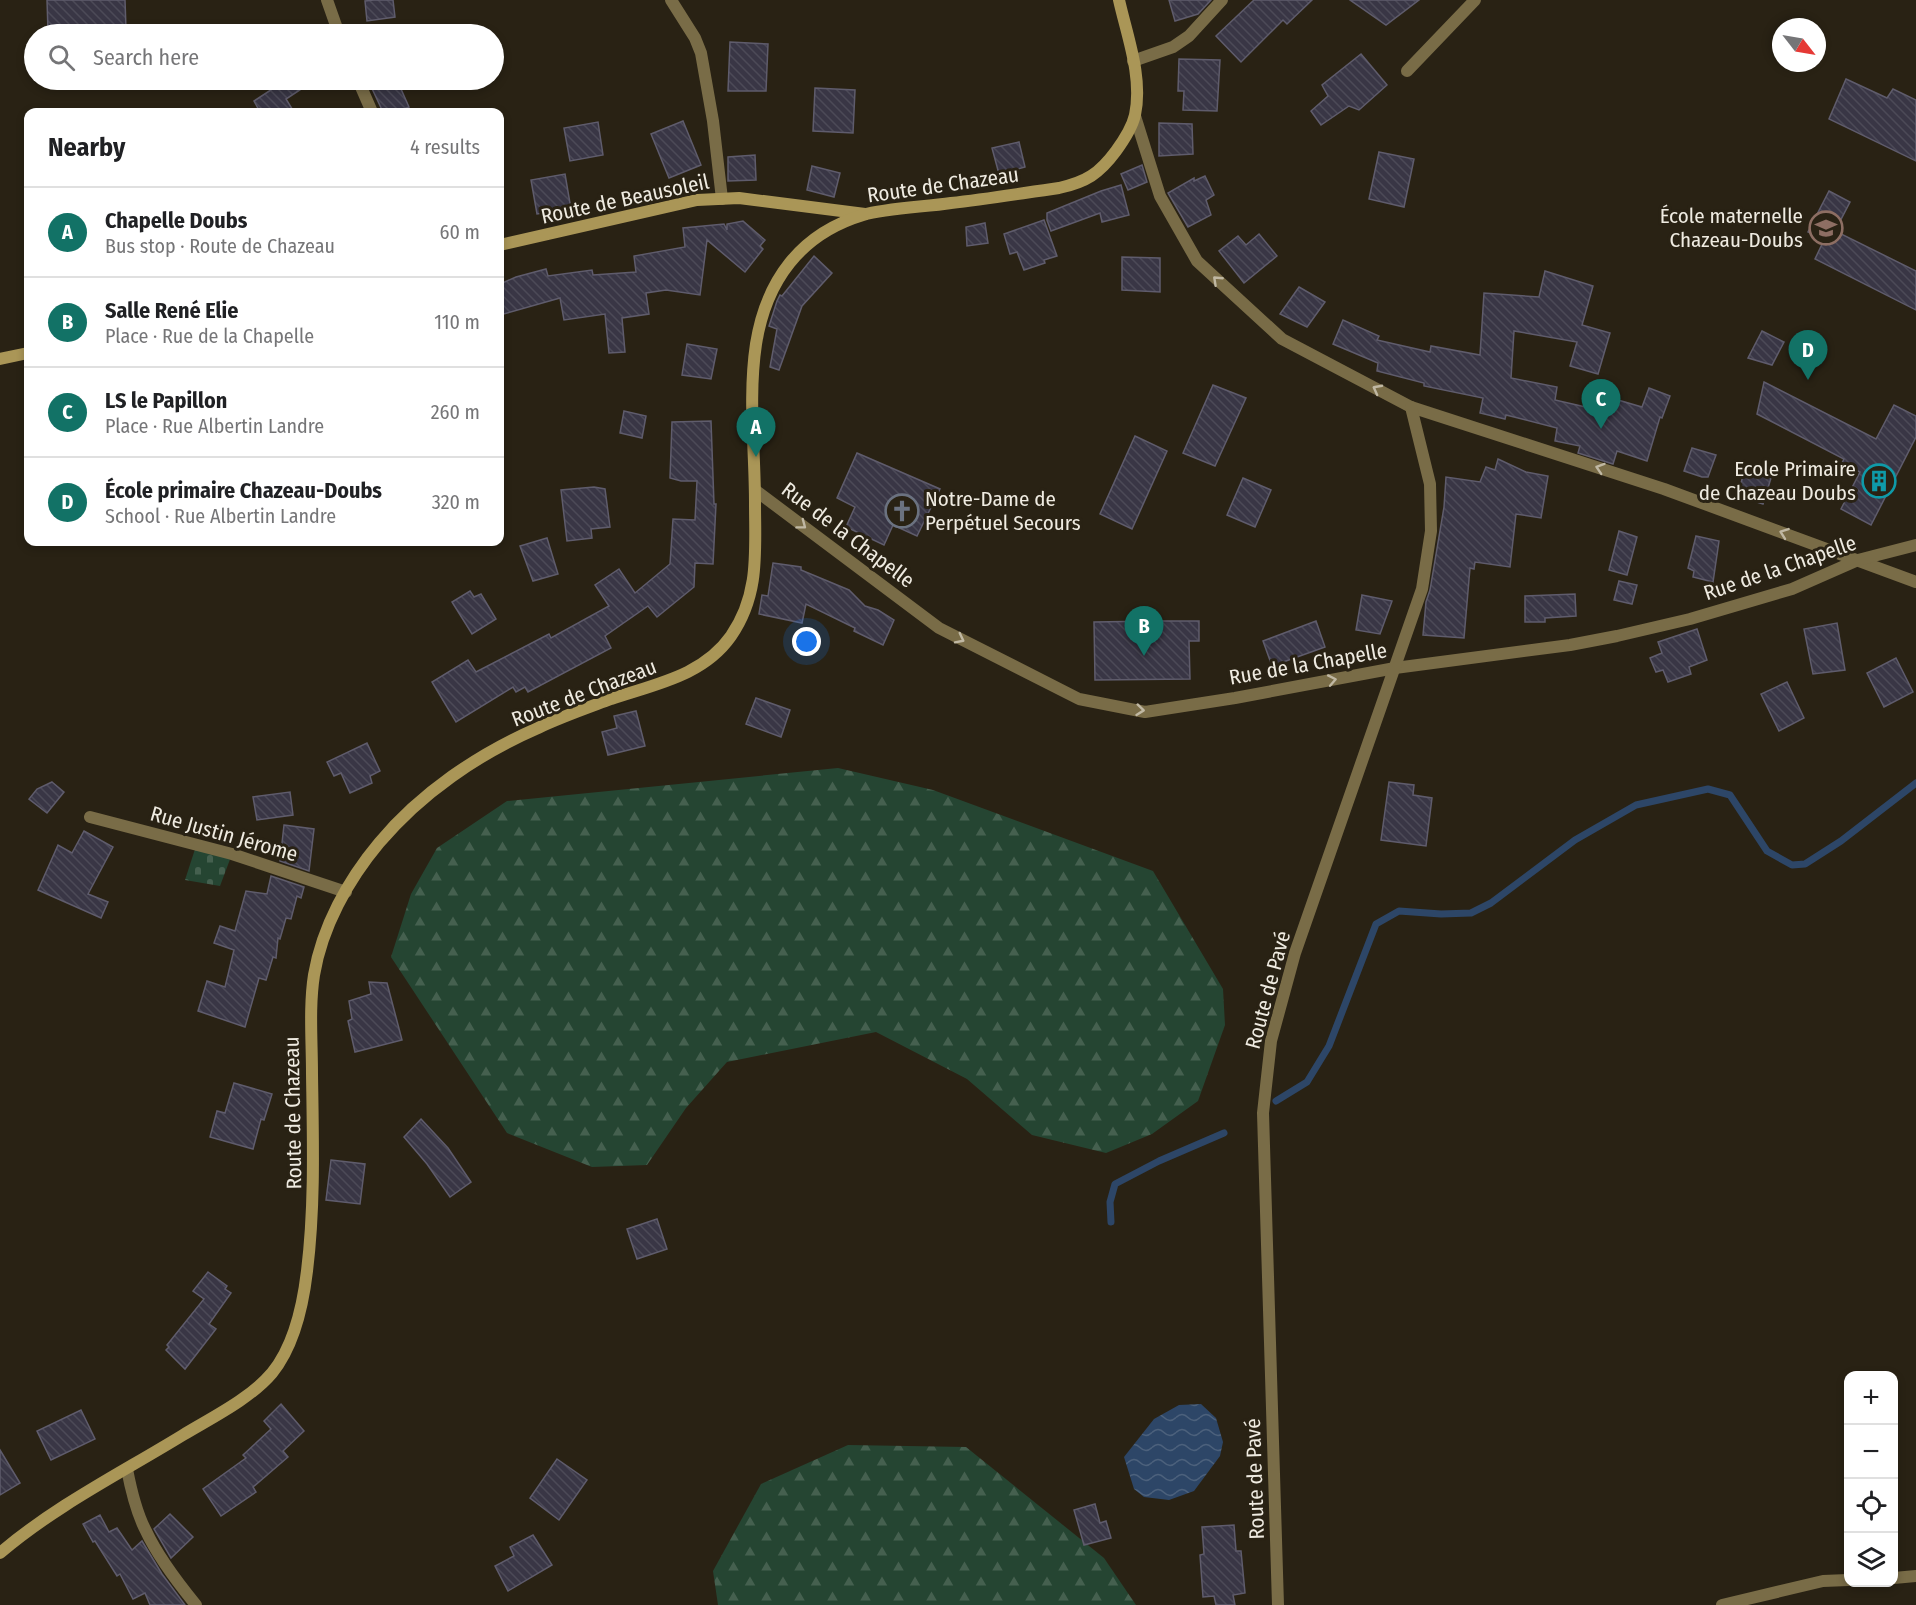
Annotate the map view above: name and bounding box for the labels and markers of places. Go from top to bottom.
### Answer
place label: École maternelle Chazeau-Doubs [1660,203,1803,253]
school or university icon: École maternelle Chazeau-Doubs [1808,210,1844,246]
pin: D [1788,330,1828,380]
pin: C [1582,380,1620,429]
pin: A [736,408,776,457]
place label: Ecole Primaire de Chazeau Doubs [1699,456,1856,506]
building icon: Ecole Primaire de Chazeau Doubs [1861,463,1897,499]
place label: Notre-Dame de Perpétuel Secours [925,486,1081,536]
church icon: Notre-Dame de Perpétuel Secours [884,493,920,529]
pin: B [1124,606,1164,656]

